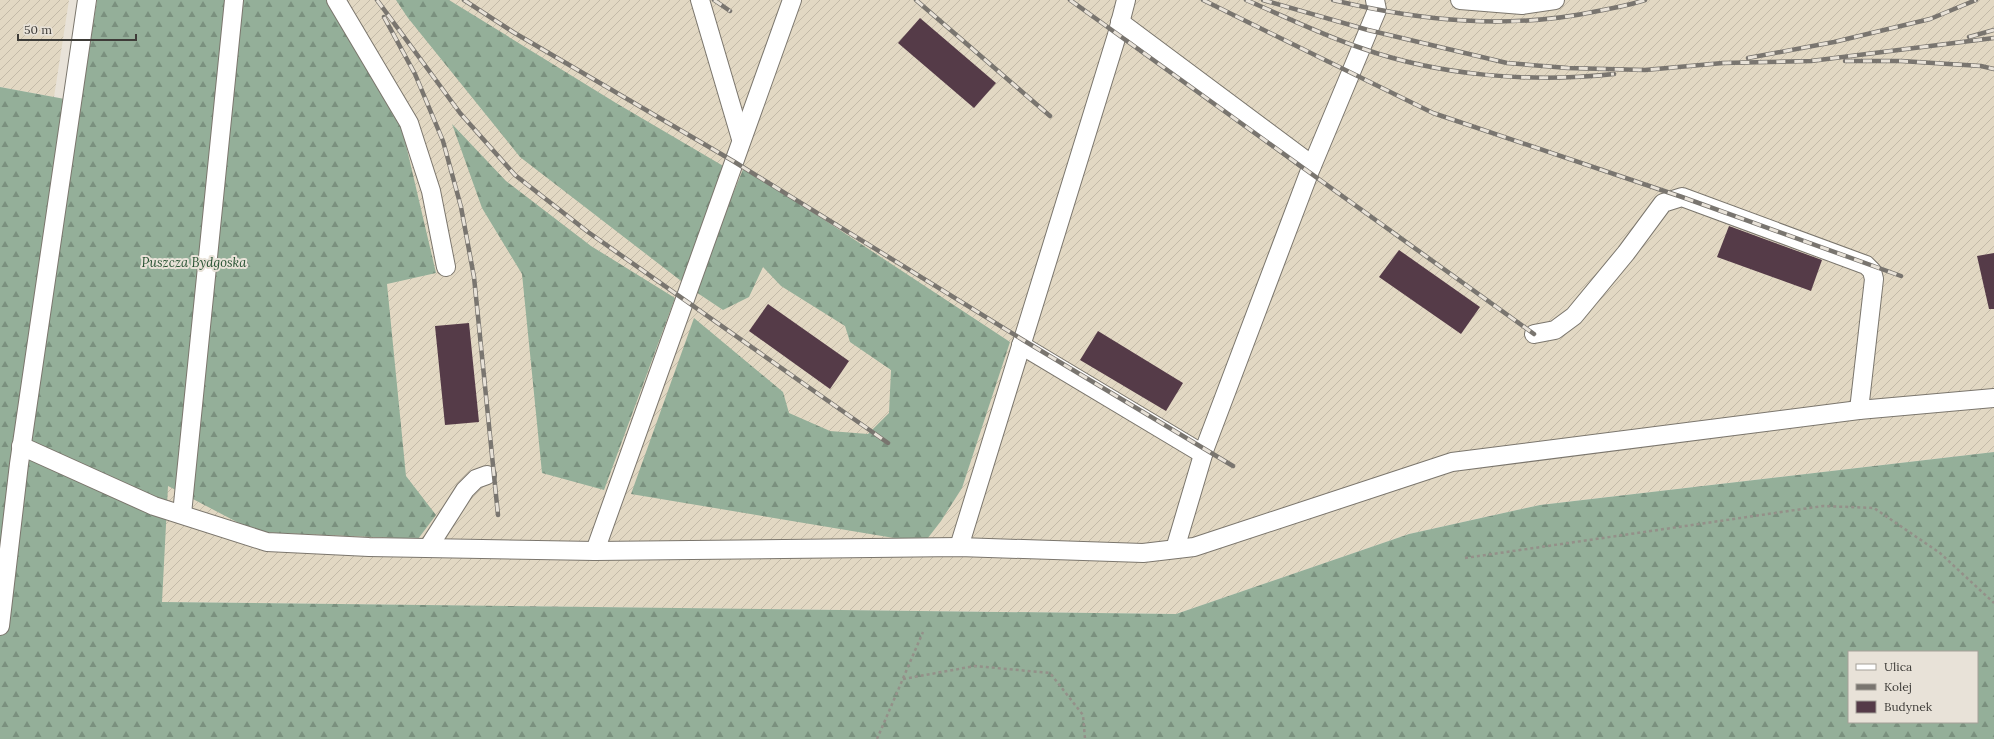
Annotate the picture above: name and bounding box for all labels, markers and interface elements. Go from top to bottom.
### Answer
scale bar [18,16,136,42]
text: 50 m [24,22,52,37]
park label: Puszcza Bydgoska [142,254,247,271]
legend [1848,651,1978,723]
text: Ulica [1884,659,1912,674]
text: Kolej [1884,679,1912,694]
text: Budynek [1884,699,1933,714]

